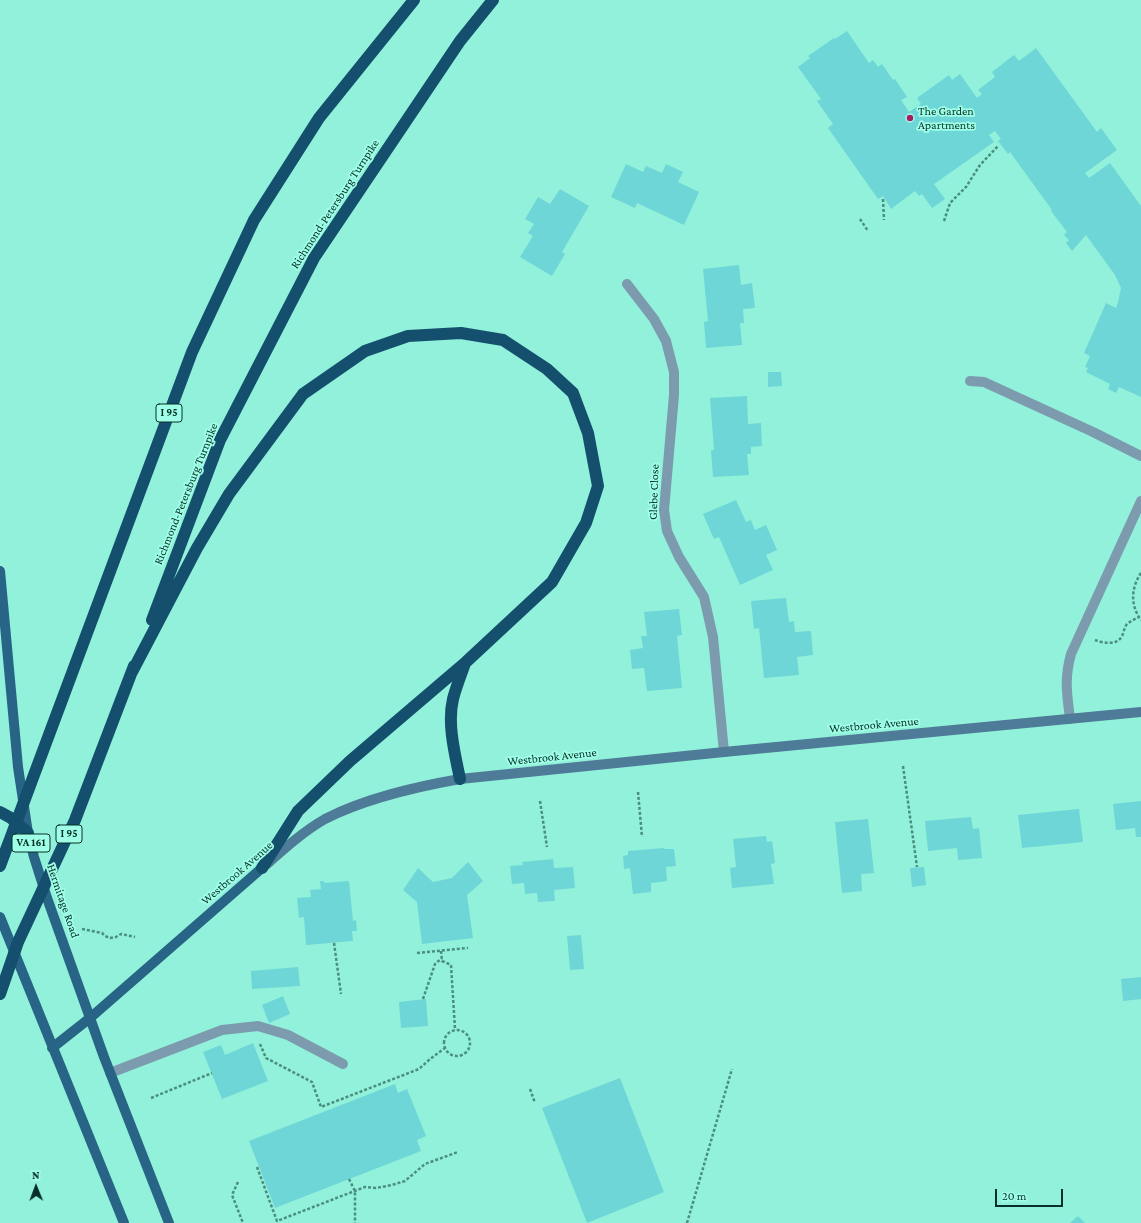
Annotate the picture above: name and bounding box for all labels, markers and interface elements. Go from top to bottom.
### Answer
place label: The Garden Apartments [918,104,975,132]
marker: The Garden Apartments [905,113,915,123]
street label: Richmond-Petersburg Turnpike [288,137,382,271]
road number: I 95 [156,404,182,422]
street label: Richmond-Petersburg Turnpike [151,421,221,567]
street label: Glebe Close [646,464,662,520]
street label: Westbrook Avenue [829,714,919,736]
street label: Westbrook Avenue [507,745,597,769]
road number: I 95 [56,825,82,843]
road number: VA 161 [12,834,50,852]
street label: Westbrook Avenue [198,838,276,908]
street label: Hermitage Road [44,862,82,940]
north arrow [16,1167,56,1207]
text: N [32,1169,40,1181]
scale bar [997,1181,1065,1207]
text: 20 m [1002,1189,1026,1203]

